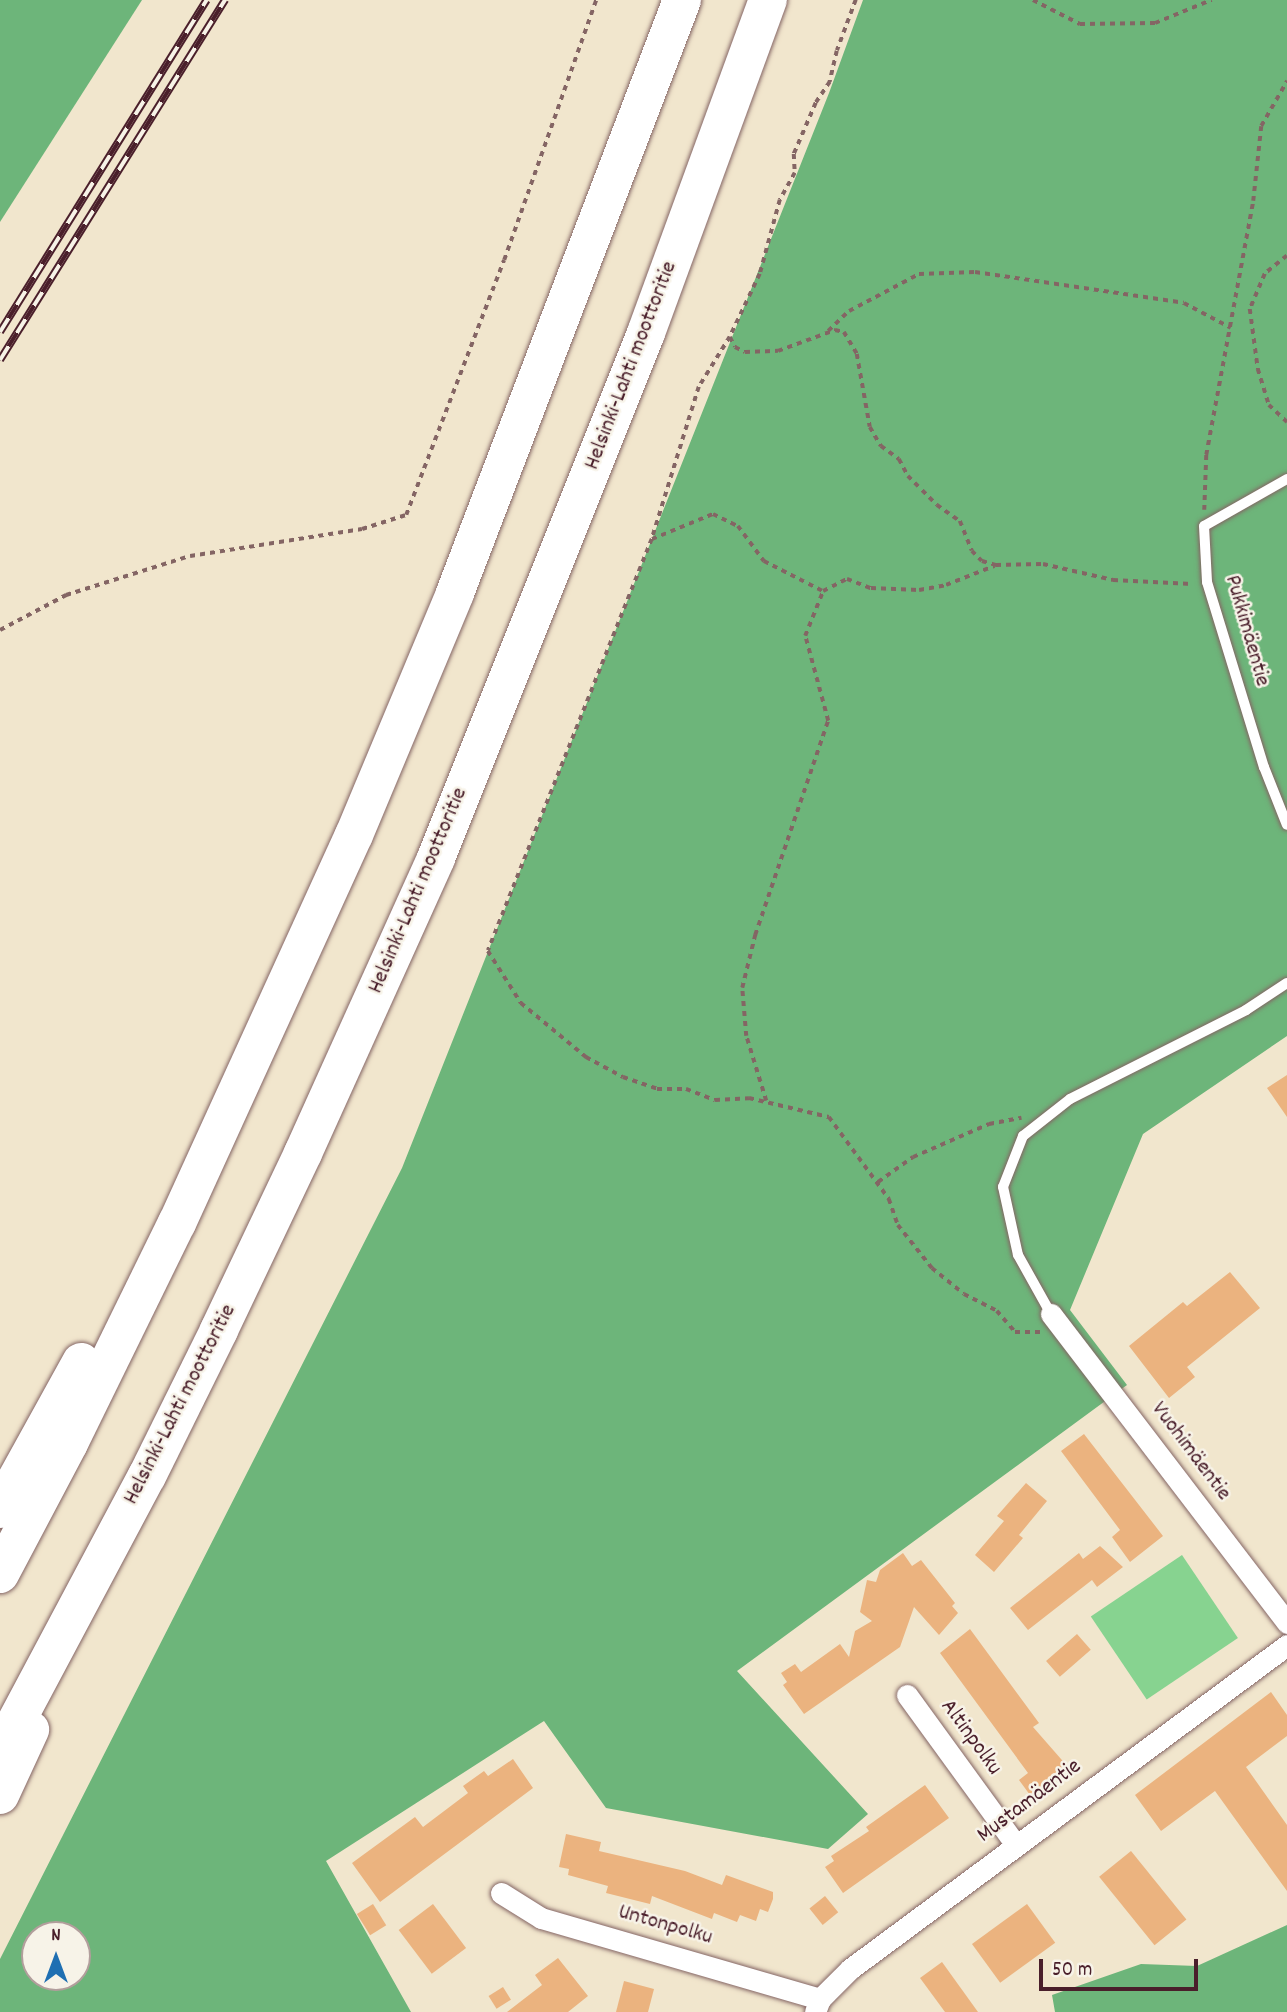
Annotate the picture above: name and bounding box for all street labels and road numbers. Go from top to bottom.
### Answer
street label: Helsinki-Lahti moottoritie [579,258,685,474]
street label: Pukkimäentie [1217,572,1275,690]
street label: Helsinki-Lahti moottoritie [363,784,475,998]
street label: Helsinki-Lahti moottoritie [119,1300,243,1510]
street label: Vuohimäentie [1144,1397,1236,1507]
street label: Altinpolku [933,1695,1007,1781]
street label: Mustamäentie [973,1754,1087,1850]
street label: Untonpolku [615,1899,715,1953]

